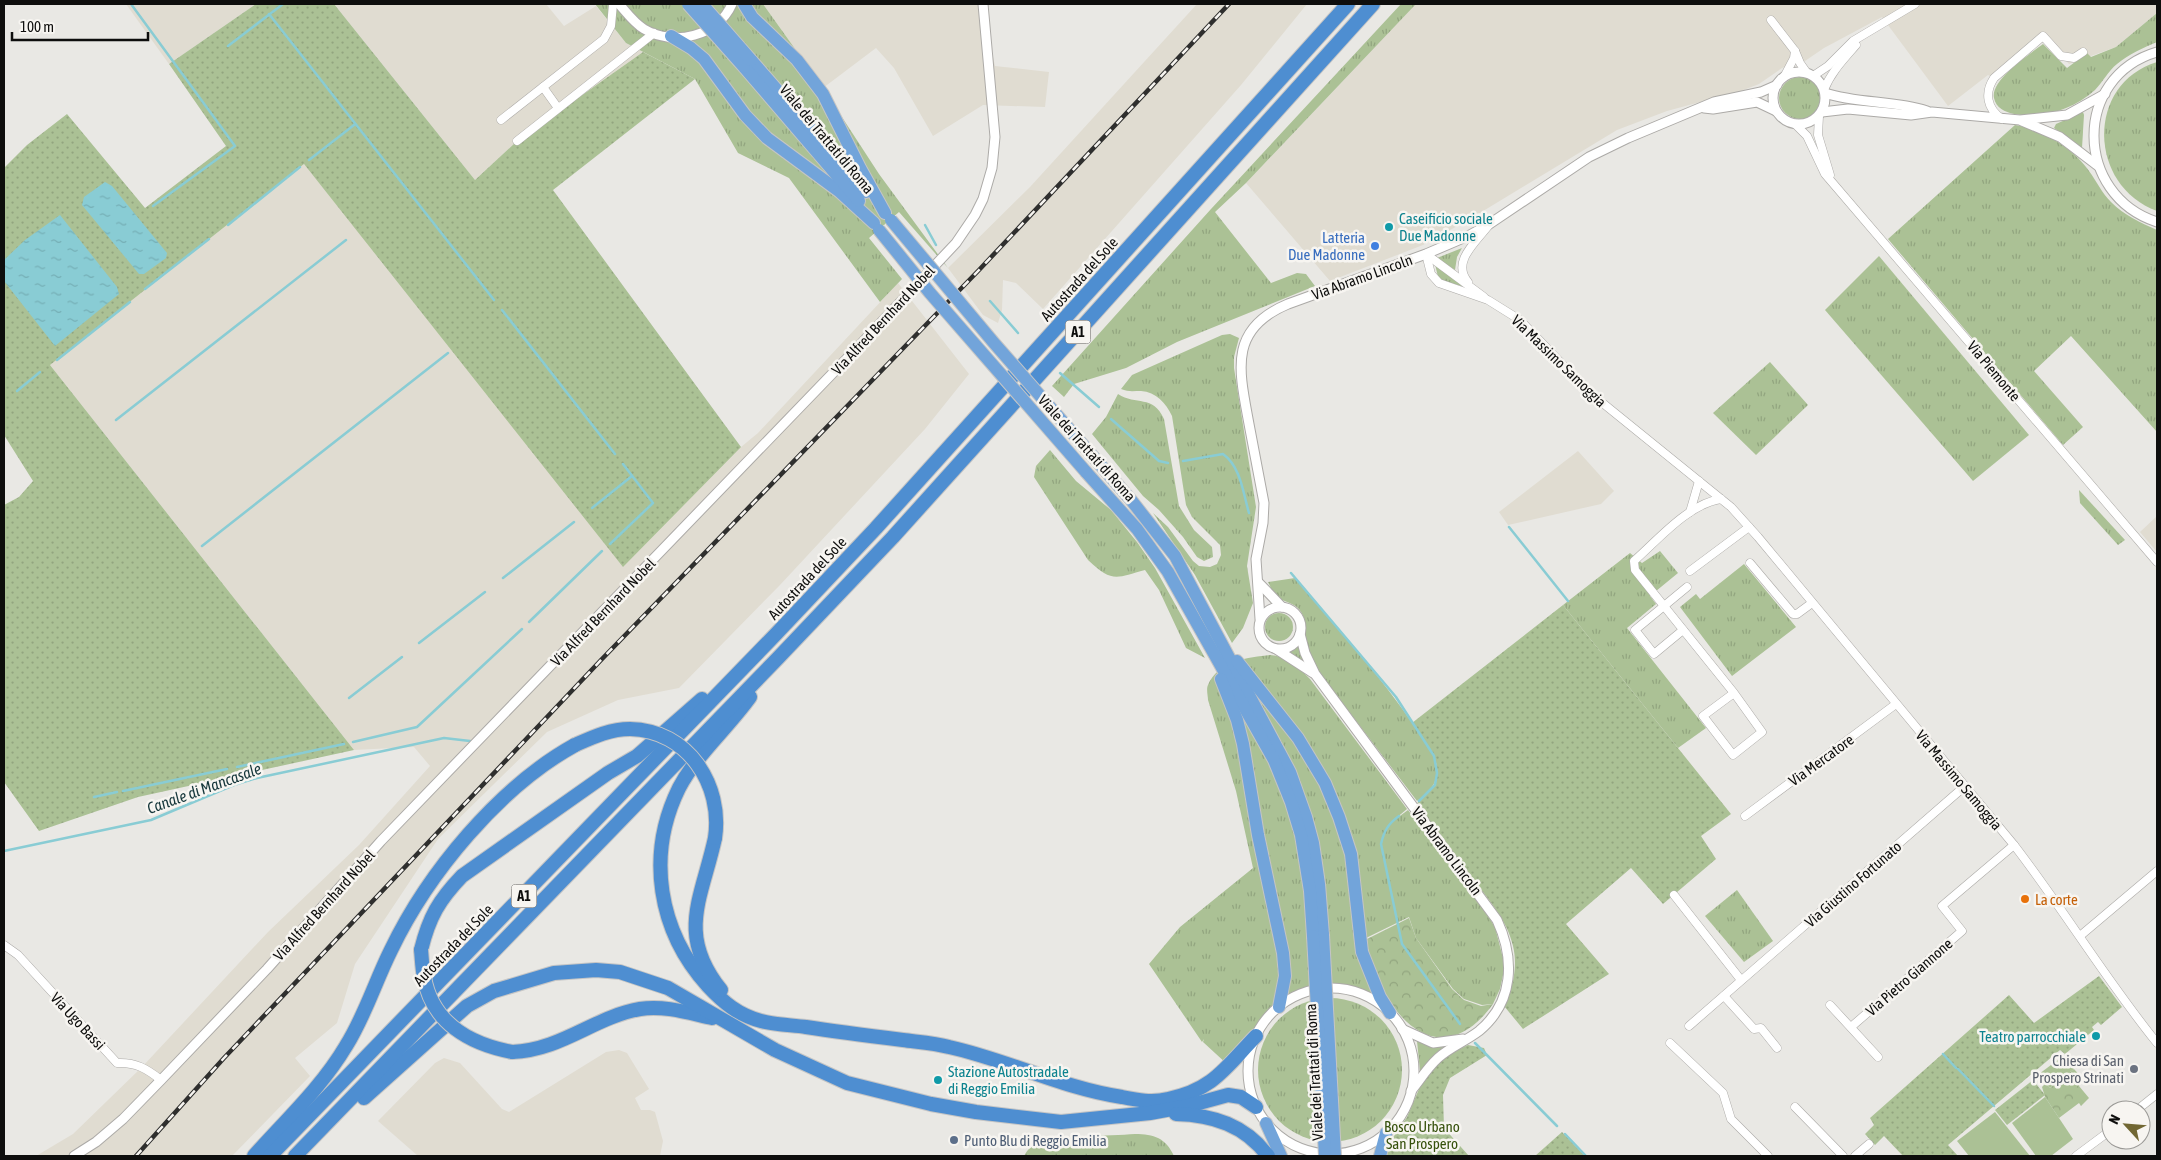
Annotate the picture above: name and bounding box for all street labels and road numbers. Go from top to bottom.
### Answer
street label: Viale dei Trattati di Roma [776,81,878,197]
street label: Autostrada del Sole [1037,234,1121,324]
street label: Via Abramo Lincoln [1309,251,1415,303]
street label: Via Alfred Bernhard Nobel [828,262,938,378]
street label: Via Massimo Samoggia [1508,311,1610,411]
road number: A1 [1066,321,1090,344]
street label: Via Piemonte [1964,337,2024,405]
street label: Viale dei Trattati di Roma [1035,391,1139,505]
street label: Autostrada del Sole [764,533,850,623]
street label: Via Alfred Bernhard Nobel [547,555,659,669]
street label: Via Massimo Samoggia [1912,727,2006,833]
street label: Via Mercatore [1785,731,1857,789]
street label: Via Abramo Lincoln [1408,804,1486,898]
street label: Via Giustino Fortunato [1801,838,1905,930]
street label: Via Alfred Bernhard Nobel [270,846,378,964]
road number: A1 [512,884,536,908]
street label: Autostrada del Sole [410,901,496,989]
street label: Via Pietro Giannone [1862,935,1956,1019]
street label: Via Ugo Bassi [47,989,109,1053]
street label: Viale dei Trattati di Roma [1302,1003,1326,1141]

